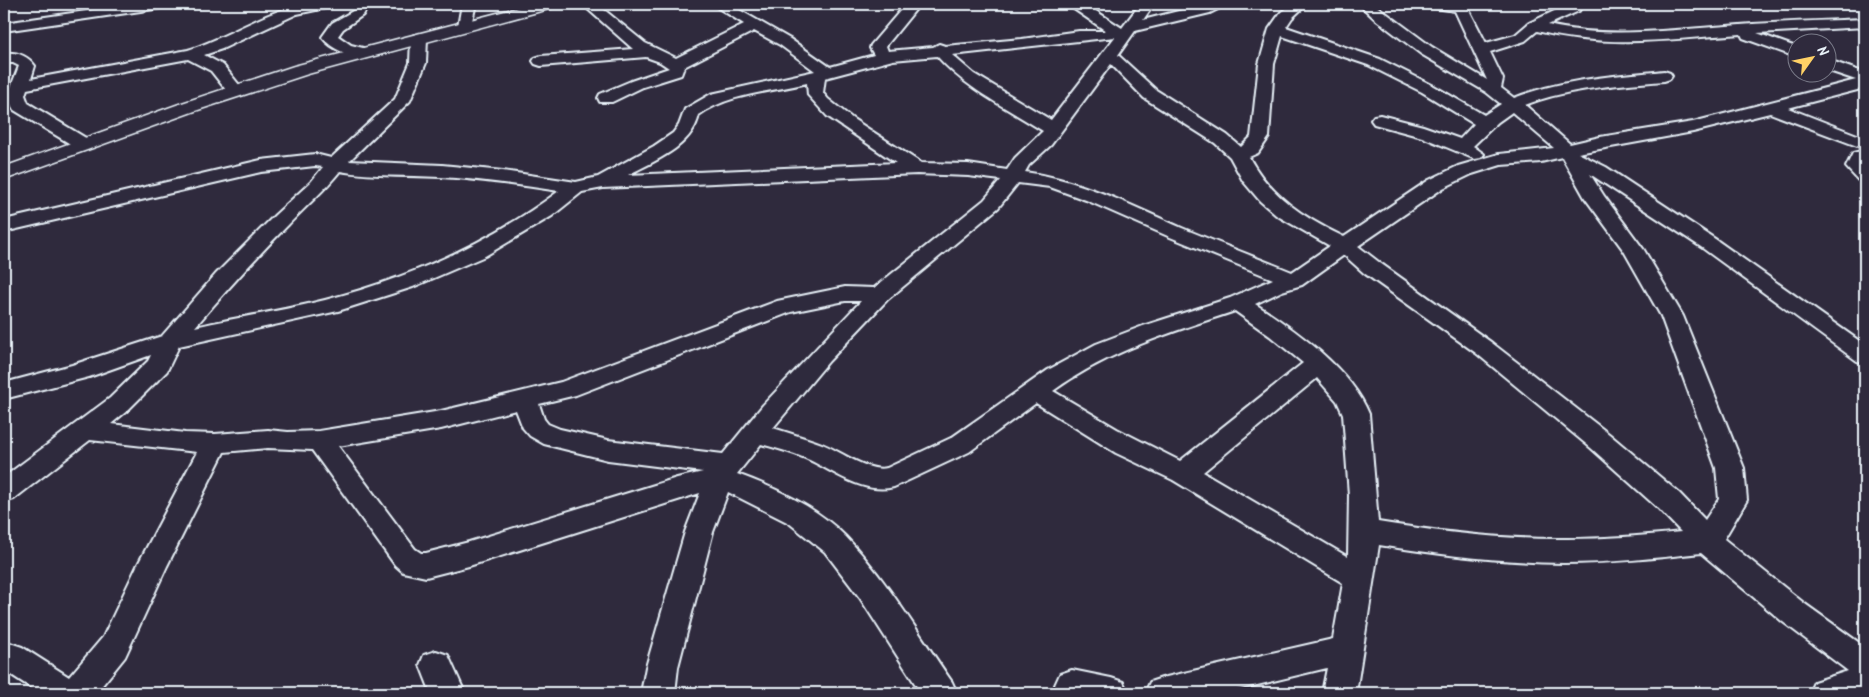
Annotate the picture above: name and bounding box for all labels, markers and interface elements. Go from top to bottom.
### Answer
north arrow [1786,32,1836,82]
text: N [1810,42,1834,61]

